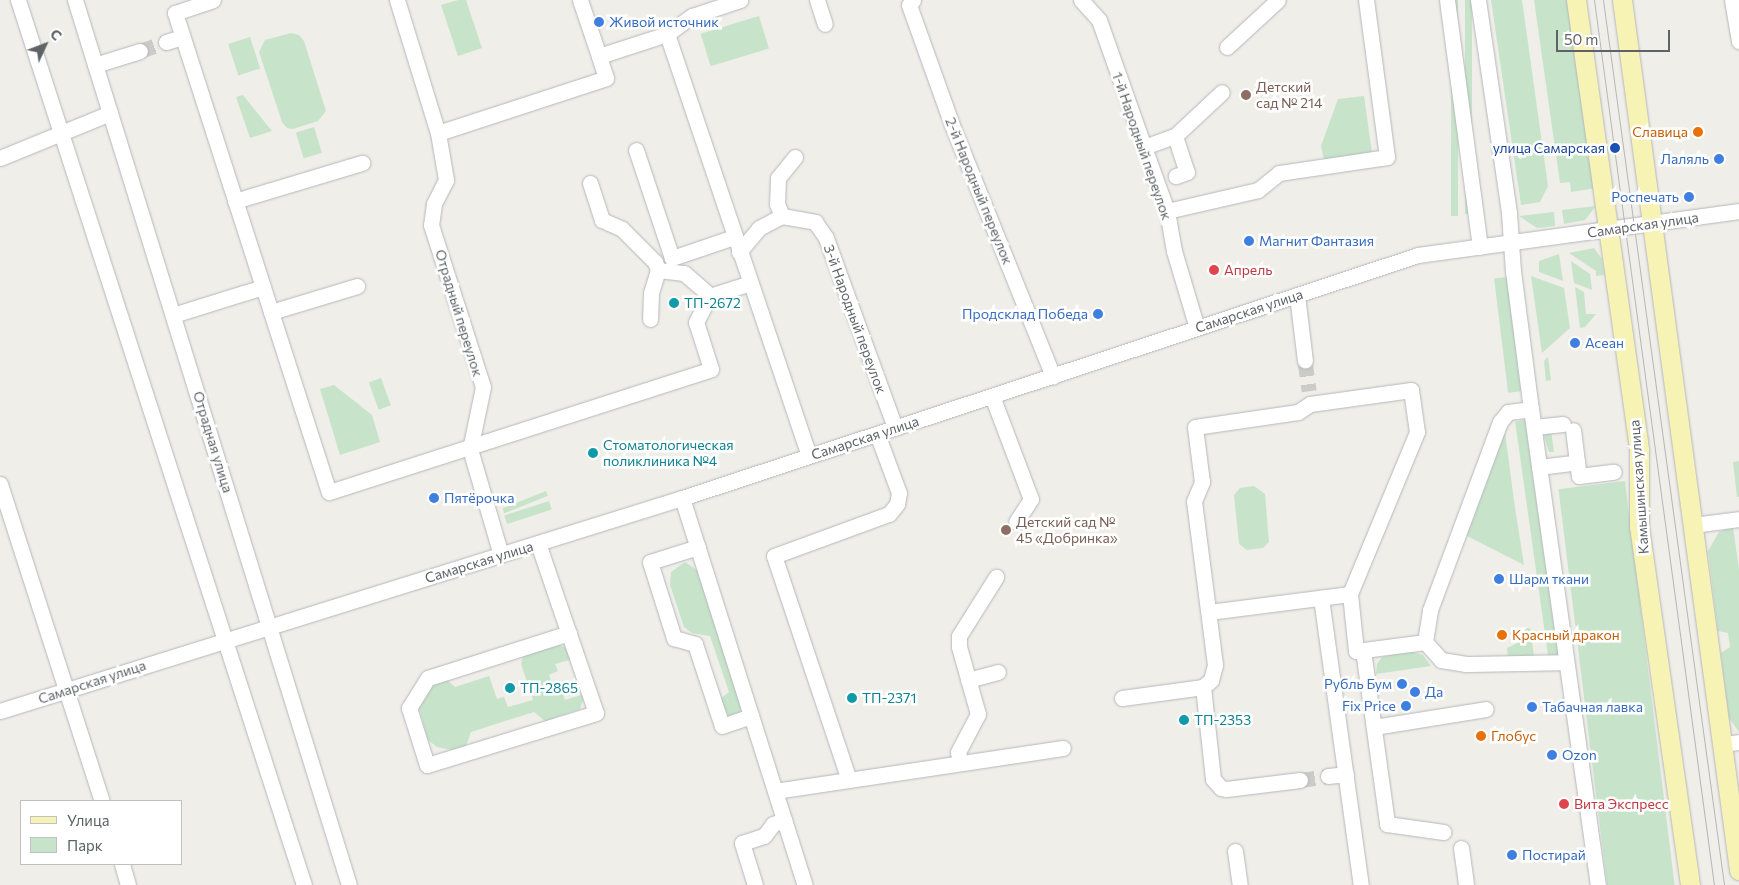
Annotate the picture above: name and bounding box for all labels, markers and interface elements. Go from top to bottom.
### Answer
place label: Живой источник [609,14,719,30]
marker: Живой источник [593,16,605,28]
north arrow [20,20,70,70]
scale bar [1559,20,1673,52]
text: С [47,25,66,44]
text: 50 m [1564,30,1598,48]
street label: 1-й Народный переулок [1109,70,1175,222]
place label: Детский сад № 214 [1256,79,1322,111]
marker: Детский сад № 214 [1240,89,1252,101]
street label: 2-й Народный переулок [942,115,1016,267]
place label: Славица [1632,124,1688,140]
marker: Славица [1692,126,1704,138]
place label: улица Самарская [1493,140,1605,156]
marker: улица Самарская [1609,142,1621,154]
place label: Лаляль [1661,151,1709,167]
marker: Лаляль [1713,153,1725,165]
place label: Роспечать [1611,189,1679,205]
marker: Роспечать [1683,191,1695,203]
street label: Самарская улица [1586,209,1700,241]
place label: Магнит Фантазия [1259,233,1374,249]
marker: Магнит Фантазия [1243,235,1255,247]
street label: 3-й Народный переулок [820,242,890,396]
street label: Отрадный переулок [432,247,486,379]
place label: Апрель [1224,262,1272,278]
marker: Апрель [1208,264,1220,276]
street label: Самарская улица [1193,286,1305,336]
place label: ТП-2672 [684,295,741,311]
marker: ТП-2672 [668,297,680,309]
place label: Продсклад Победа [962,306,1088,322]
marker: Продсклад Победа [1092,308,1104,320]
place label: Асеан [1585,335,1624,351]
marker: Асеан [1569,337,1581,349]
street label: Отрадная улица [190,389,236,495]
street label: Самарская улица [809,413,921,463]
street label: Камышинская улица [1626,419,1652,555]
place label: Стоматологическая поликлиника №4 [603,437,734,470]
marker: Стоматологическая поликлиника №4 [587,447,599,459]
place label: Пятёрочка [444,490,514,506]
marker: Пятёрочка [428,492,440,504]
place label: Детский сад № 45 «Добринка» [1016,514,1118,546]
marker: Детский сад № 45 «Добринка» [1000,524,1012,536]
street label: Самарская улица [423,538,535,586]
place label: Шарм ткани [1509,571,1589,587]
marker: Шарм ткани [1493,573,1505,585]
place label: Красный дракон [1512,627,1620,643]
marker: Красный дракон [1496,629,1508,641]
street label: Самарская улица [36,657,148,707]
place label: Рубль Бум [1324,676,1392,692]
marker: Рубль Бум [1396,678,1408,690]
place label: ТП-2865 [520,680,578,696]
marker: ТП-2865 [504,682,516,694]
place label: Да [1425,684,1443,700]
marker: Да [1409,686,1421,698]
place label: ТП-2371 [862,690,916,706]
marker: ТП-2371 [846,692,858,704]
place label: Fix Price [1342,698,1396,714]
place label: Табачная лавка [1542,699,1643,715]
marker: Fix Price [1400,700,1412,712]
marker: Табачная лавка [1526,701,1538,713]
place label: ТП-2353 [1194,712,1251,728]
marker: ТП-2353 [1178,714,1190,726]
place label: Глобус [1491,728,1536,744]
marker: Глобус [1475,730,1487,742]
place label: Ozon [1562,747,1597,763]
marker: Ozon [1546,749,1558,761]
place label: Вита Экспресс [1574,796,1669,812]
marker: Вита Экспресс [1558,798,1570,810]
legend [20,800,182,865]
text: Улица [67,811,109,829]
text: Парк [67,836,103,854]
place label: Постирай [1522,847,1586,863]
marker: Постирай [1506,849,1518,861]

